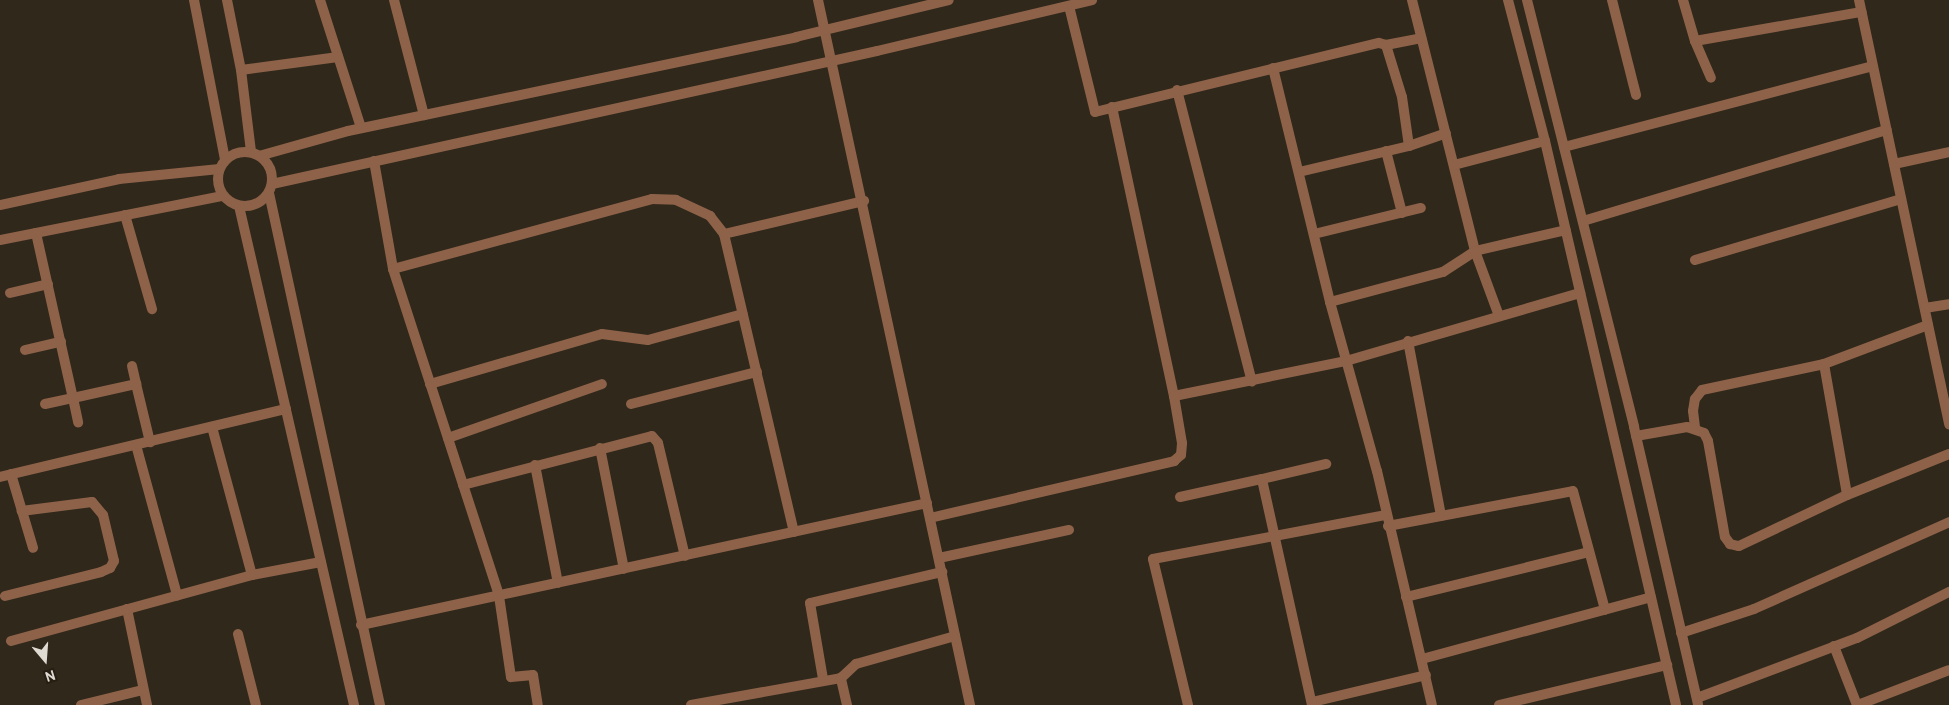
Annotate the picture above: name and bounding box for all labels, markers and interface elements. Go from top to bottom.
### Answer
north arrow [20,635,70,685]
text: N [42,665,57,684]

